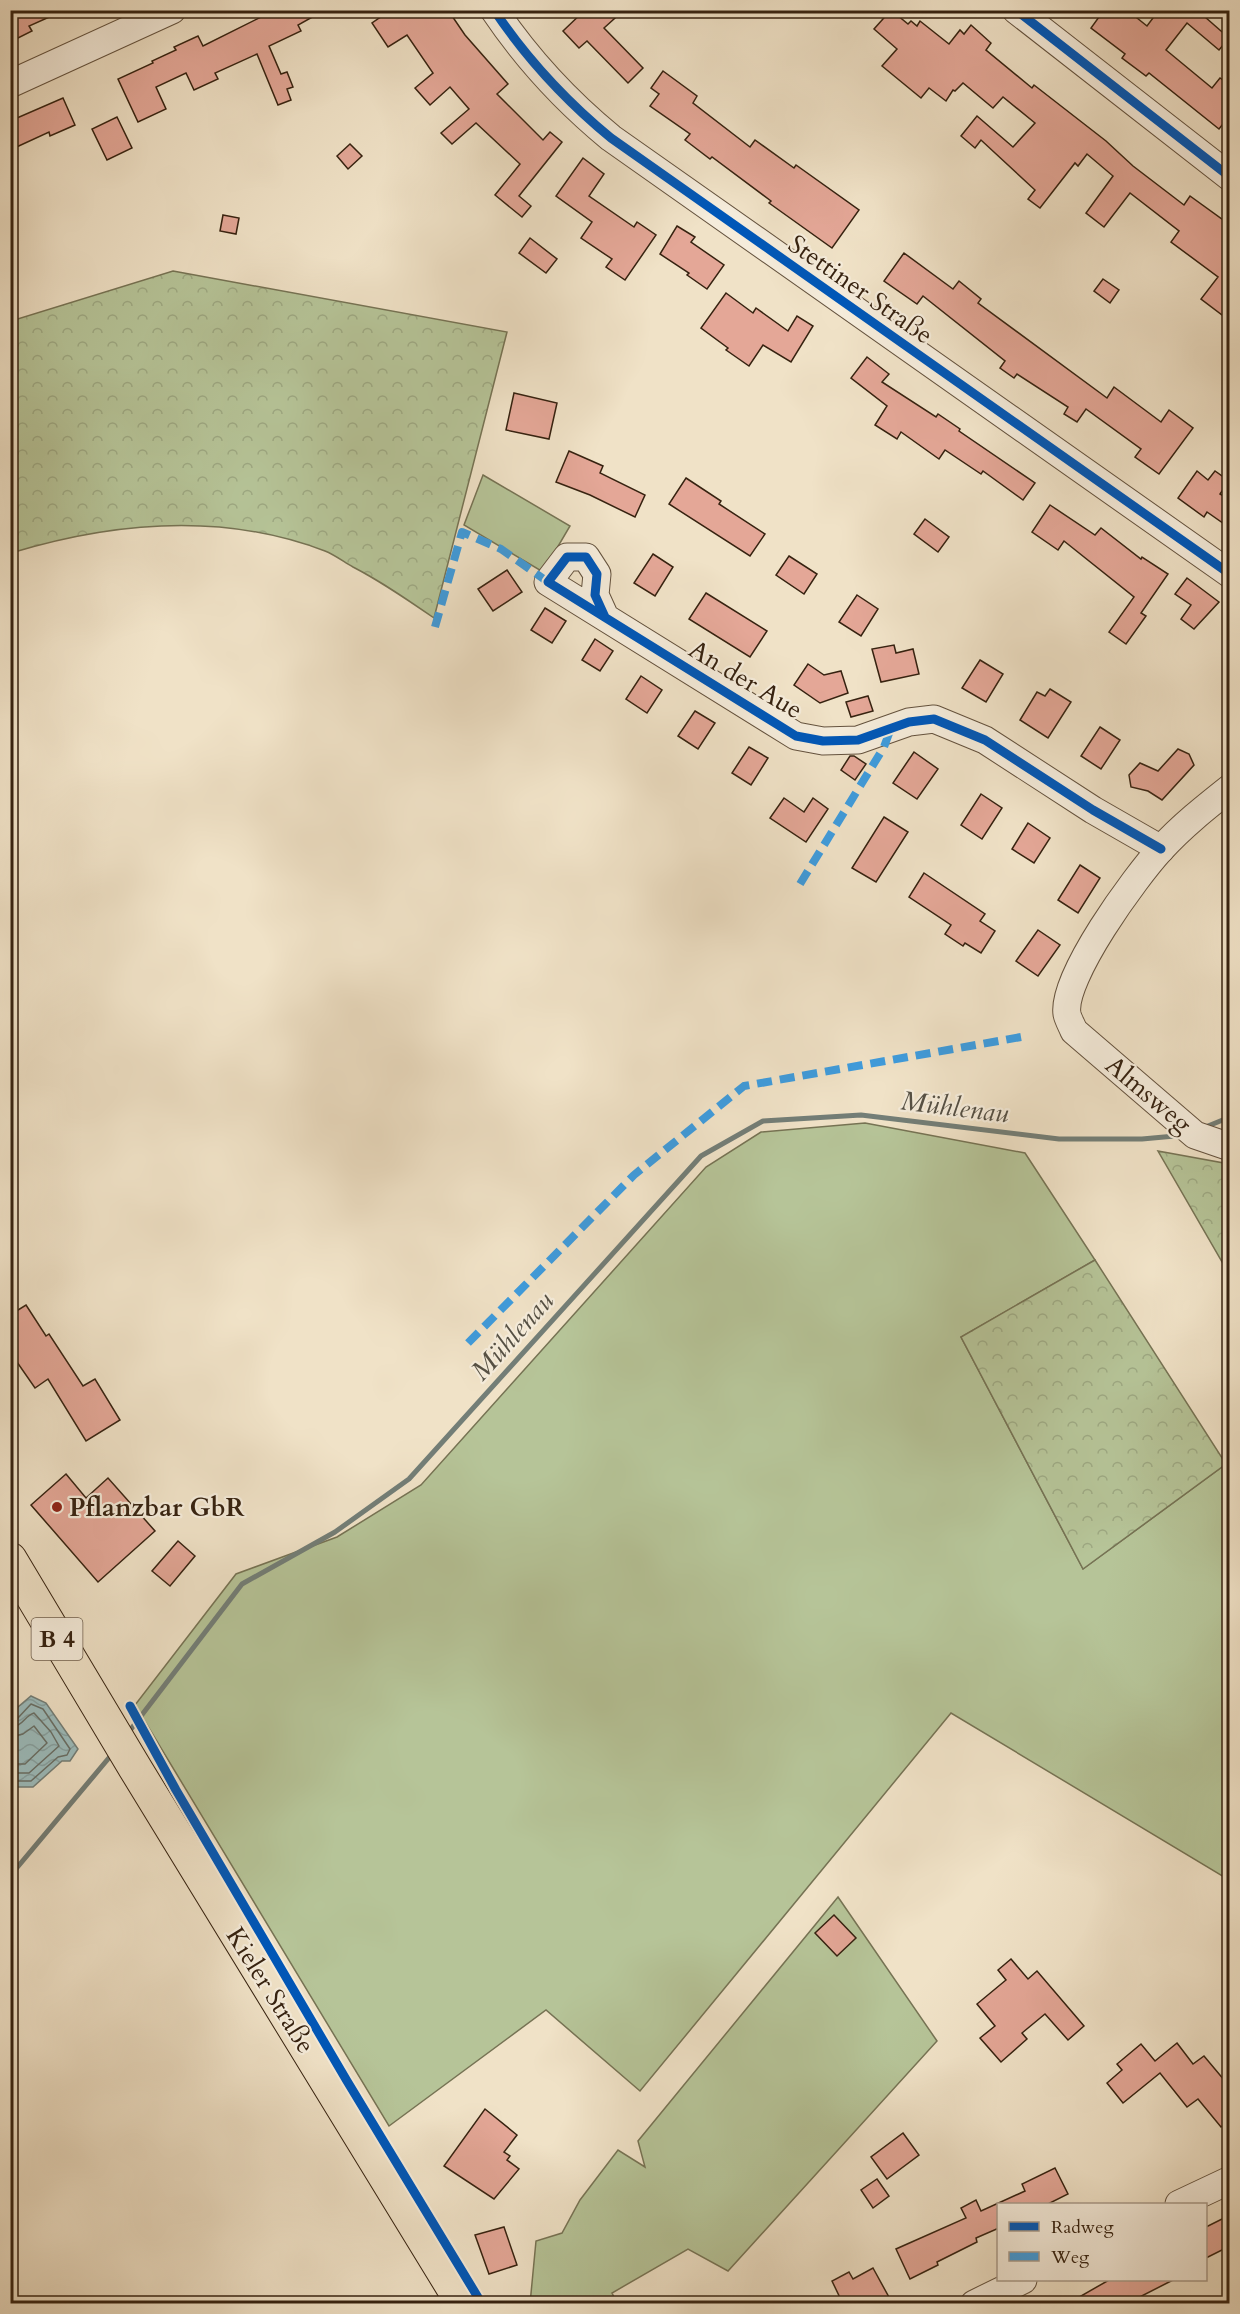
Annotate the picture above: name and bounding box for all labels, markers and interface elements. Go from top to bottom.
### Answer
street label: Stettiner Straße [781,227,940,352]
street label: An der Aue [682,632,809,727]
street label: Almsweg [1098,1048,1200,1141]
water label: Mühlenau [899,1083,1011,1132]
water label: Mühlenau [462,1284,563,1389]
place label: Pflanzbar GbR [69,1490,245,1525]
marker: Pflanzbar GbR [50,1500,64,1514]
road number: B 4 [32,1618,82,1660]
street label: Kieler Straße [218,1921,323,2060]
legend [997,2203,1207,2281]
text: Radweg [1051,2215,1114,2240]
text: Weg [1050,2245,1090,2270]

